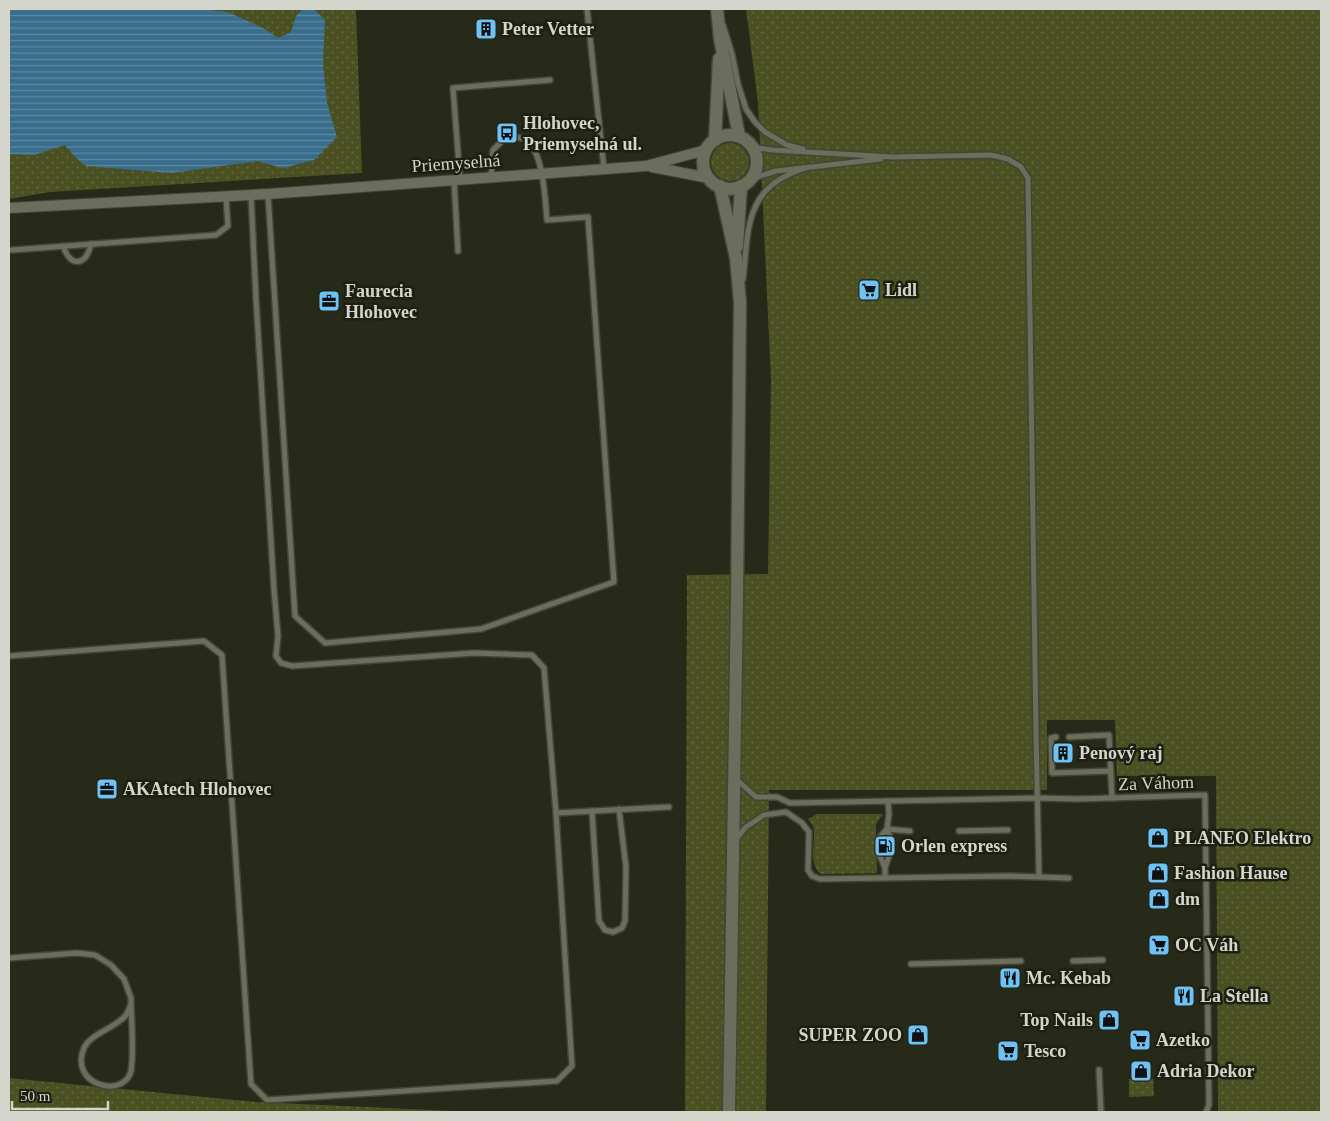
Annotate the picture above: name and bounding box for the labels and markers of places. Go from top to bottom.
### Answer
building icon: Peter Vetter [474,17,498,41]
place label: Peter Vetter [502,19,594,39]
place label: Hlohovec, Priemyselná ul. [523,113,642,154]
bus stop icon: Hlohovec, Priemyselná ul. [495,121,519,145]
supermarket icon: Lidl [857,278,881,302]
place label: Lidl [885,280,917,300]
place label: Faurecia Hlohovec [345,281,417,322]
office icon: Faurecia Hlohovec [317,289,341,313]
building icon: Penový raj [1051,741,1075,765]
place label: Penový raj [1079,743,1162,763]
office icon: AKAtech Hlohovec [95,777,119,801]
place label: AKAtech Hlohovec [123,779,271,799]
shop icon: PLANEO Elektro [1146,826,1170,850]
place label: PLANEO Elektro [1174,828,1311,848]
fuel station icon: Orlen express [873,834,897,858]
place label: Orlen express [901,836,1007,856]
shop icon: Fashion Hause [1146,861,1170,885]
place label: Fashion Hause [1174,863,1288,883]
shop icon: dm [1147,887,1171,911]
place label: dm [1175,889,1200,909]
supermarket icon: OC Váh [1147,933,1171,957]
place label: OC Váh [1175,935,1238,955]
restaurant icon: Mc. Kebab [998,966,1022,990]
place label: Mc. Kebab [1026,968,1111,988]
restaurant icon: La Stella [1172,984,1196,1008]
place label: La Stella [1200,986,1269,1006]
shop icon: Top Nails [1097,1008,1121,1032]
place label: Top Nails [1020,1010,1093,1030]
shop icon: SUPER ZOO [906,1023,930,1047]
place label: SUPER ZOO [798,1025,902,1045]
supermarket icon: Azetko [1128,1028,1152,1052]
place label: Azetko [1156,1030,1210,1050]
supermarket icon: Tesco [996,1039,1020,1063]
place label: Tesco [1024,1041,1066,1061]
shop icon: Adria Dekor [1129,1059,1153,1083]
place label: Adria Dekor [1157,1061,1255,1081]

